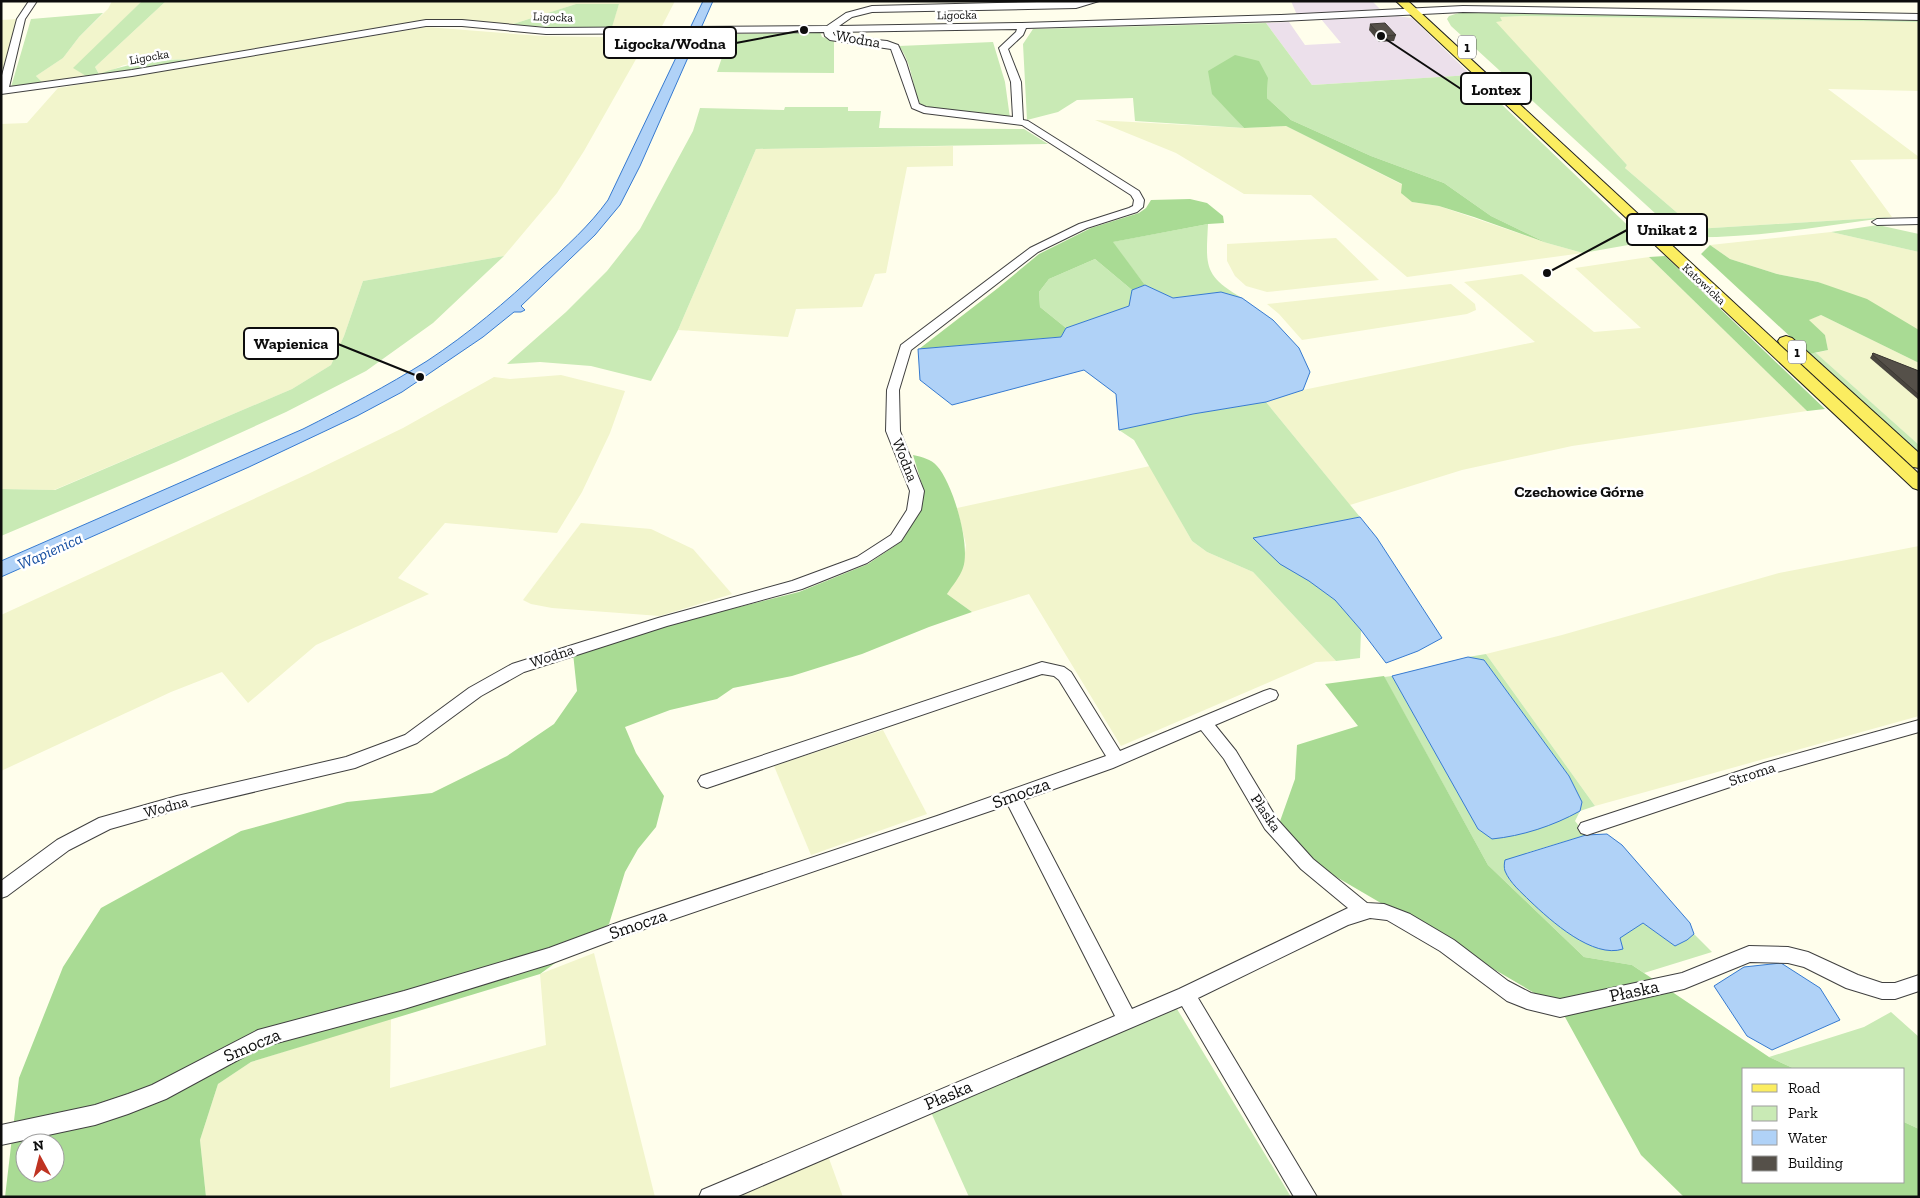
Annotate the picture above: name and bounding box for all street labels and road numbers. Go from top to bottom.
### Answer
street label: Ligocka [937,8,977,22]
street label: Ligocka [533,9,574,25]
street label: Wodna [834,26,882,52]
road number: 1 [1458,36,1476,58]
street label: Ligocka [128,47,170,67]
street label: Katowicka [1679,260,1729,308]
road number: 1 [1788,341,1806,364]
street label: Wodna [888,436,922,484]
street label: Wodna [528,640,576,672]
street label: Stroma [1727,758,1777,790]
street label: Smocza [989,772,1053,814]
street label: Płaska [1247,791,1285,835]
street label: Wodna [142,792,190,822]
street label: Smocza [606,904,670,944]
street label: Płaska [1607,975,1661,1007]
street label: Smocza [220,1023,284,1067]
street label: Płaska [921,1075,976,1115]

